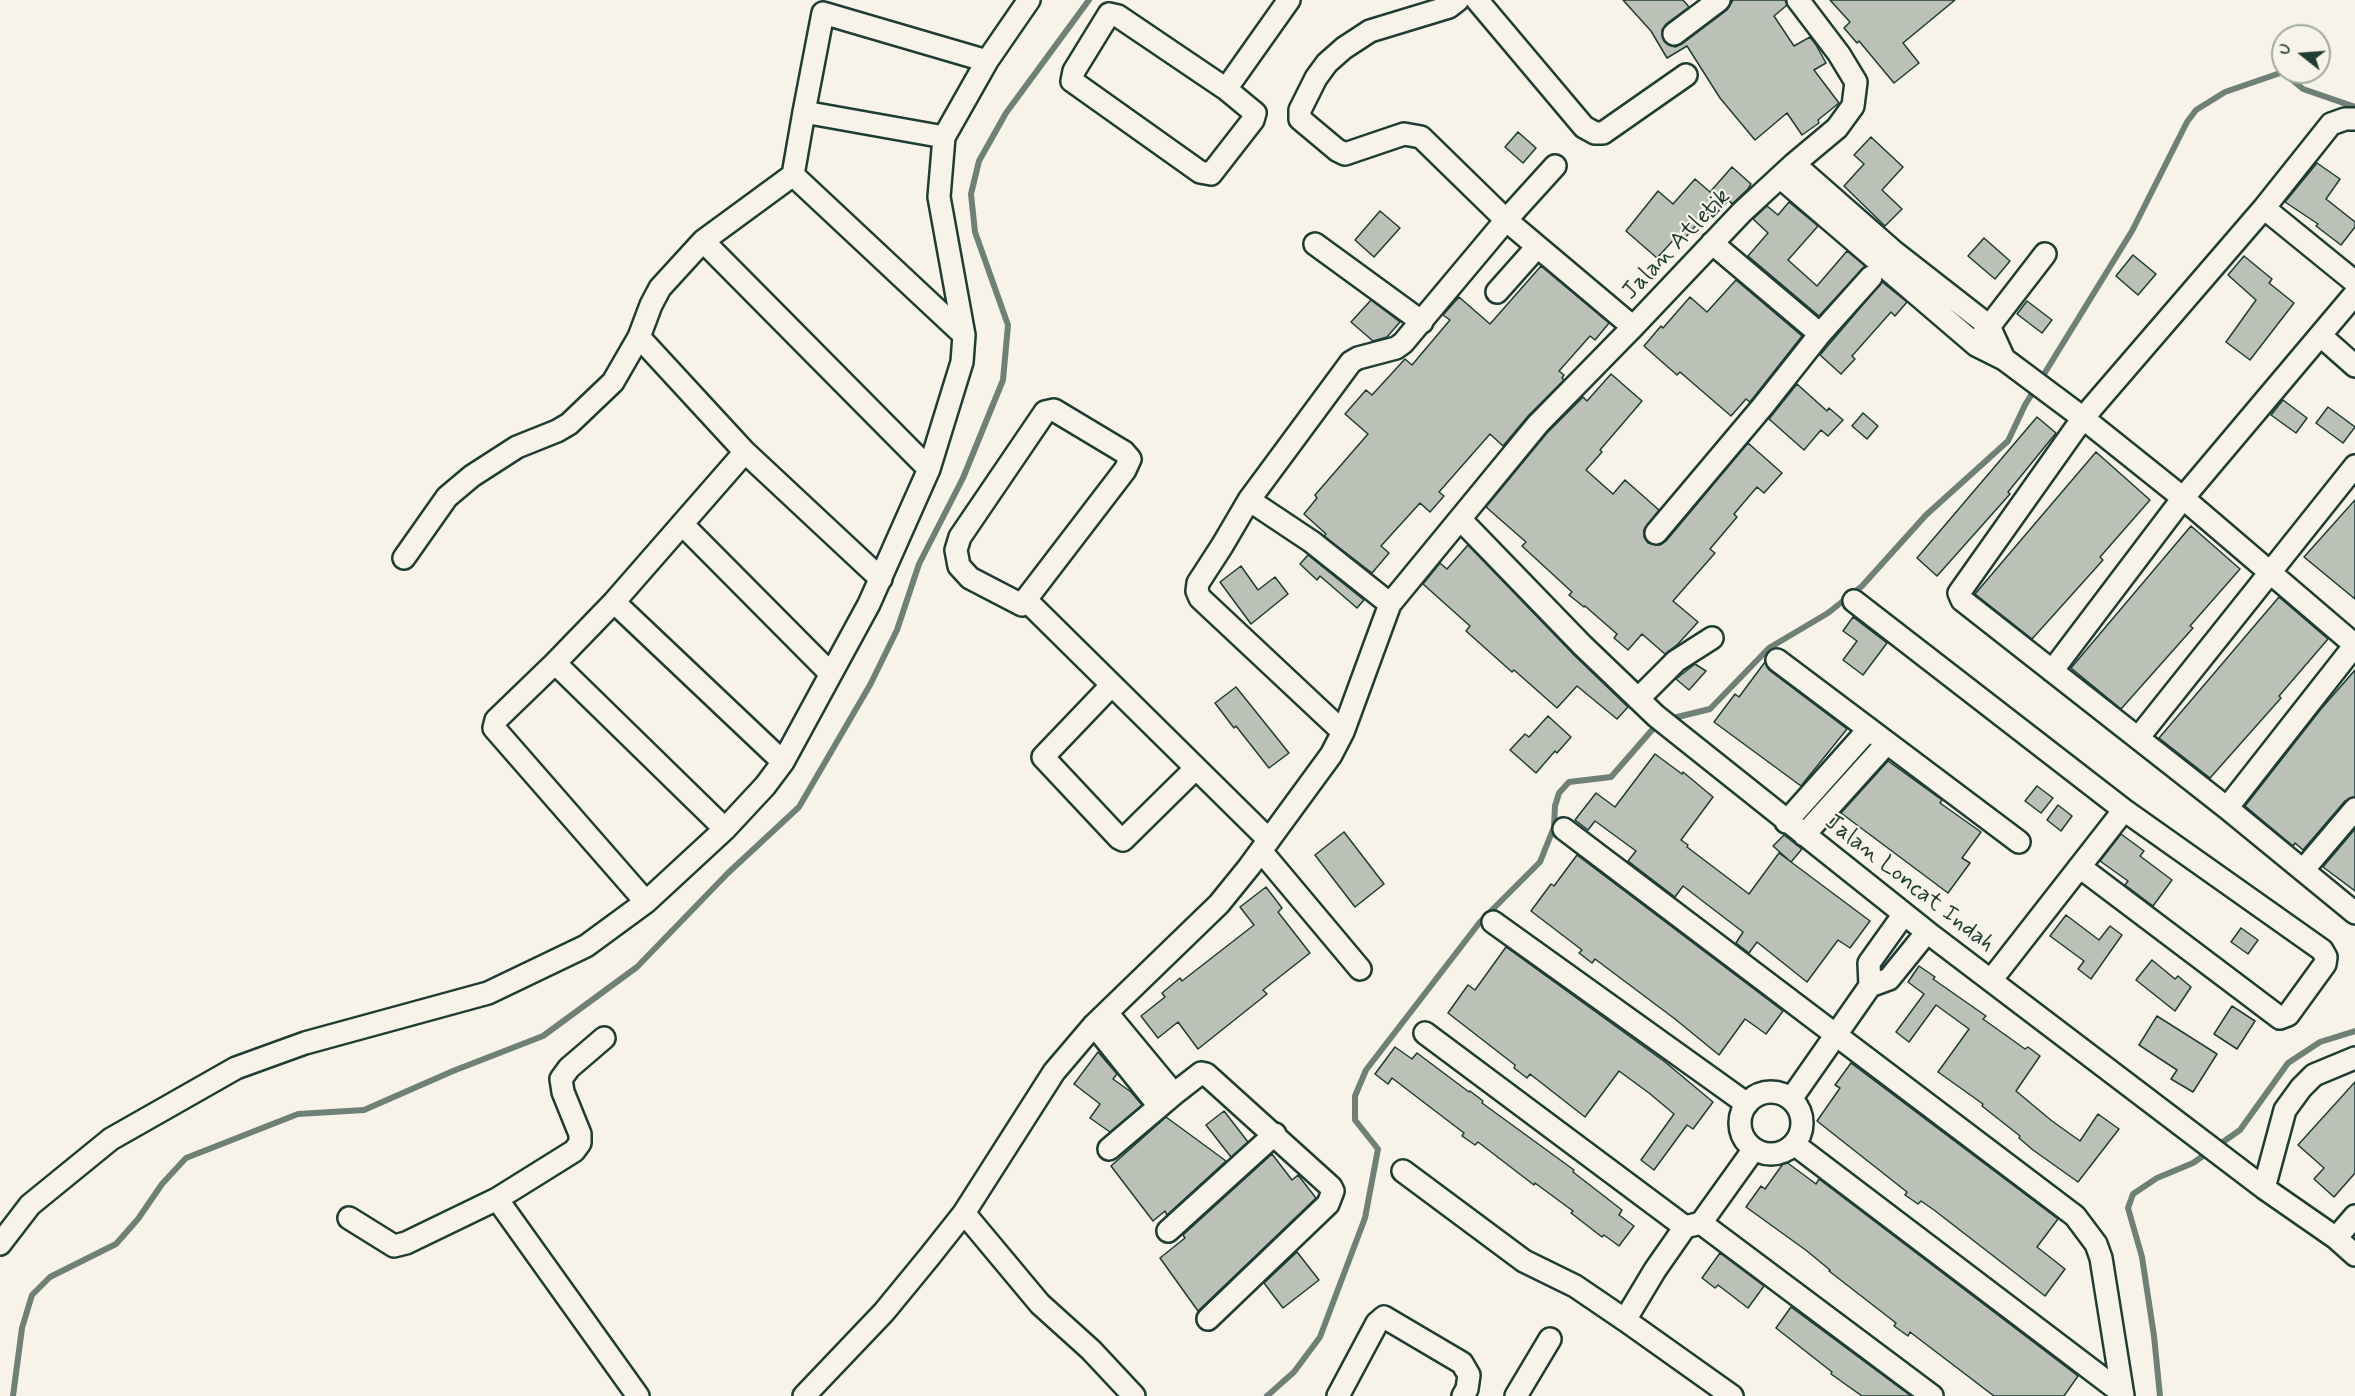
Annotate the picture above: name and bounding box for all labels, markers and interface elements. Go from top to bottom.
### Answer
north arrow [2271,24,2331,84]
text: U [2274,41,2297,57]
street label: Jalan Atletik [1617,183,1737,307]
street label: Jalan Loncat Indah [1818,809,2000,959]

